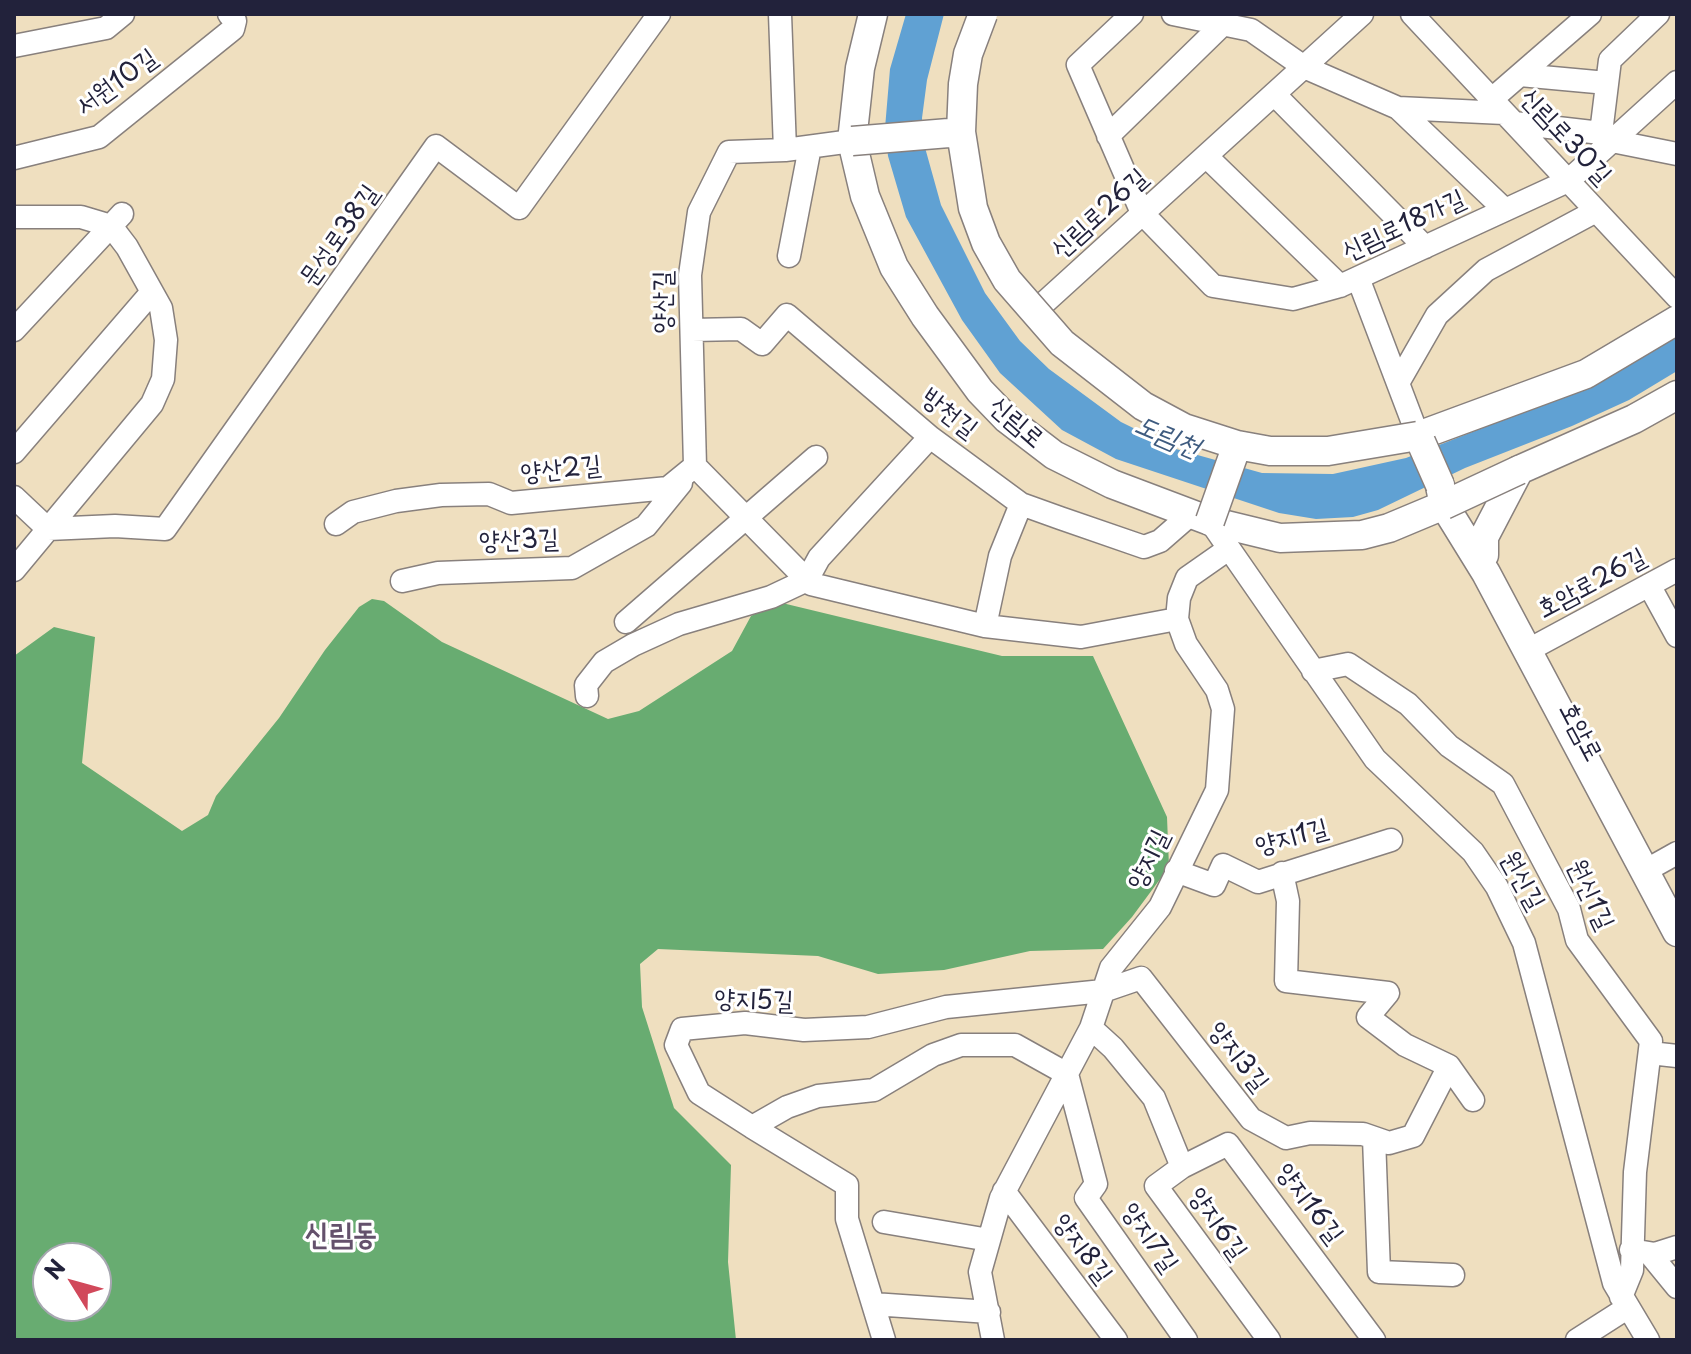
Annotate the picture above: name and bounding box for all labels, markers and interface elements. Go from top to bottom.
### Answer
street label: 서원10길 [70,43,164,123]
street label: 신림로30길 [1513,83,1617,191]
street label: 신림로26길 [1045,162,1155,266]
street label: 문성로38길 [294,179,386,293]
street label: 신림로18가길 [1337,184,1471,268]
street label: 양산길 [648,271,680,333]
street label: 방천길 [915,382,983,446]
street label: 신림로 [982,391,1050,455]
water label: 도림천 [1129,408,1205,466]
street label: 양산2길 [519,450,603,490]
street label: 양산3길 [479,524,559,558]
street label: 호암로26길 [1532,542,1652,626]
street label: 호암로 [1551,697,1609,767]
street label: 양지1길 [1252,813,1332,863]
street label: 양지길 [1121,825,1177,895]
street label: 원신길 [1493,846,1551,916]
street label: 원신1길 [1560,855,1620,935]
street label: 양지5길 [714,984,794,1018]
street label: 양지3길 [1201,1016,1275,1098]
street label: 양지16길 [1269,1158,1349,1250]
street label: 양지6길 [1181,1182,1253,1266]
street label: 양지7길 [1114,1197,1184,1279]
street label: 양지8길 [1046,1208,1118,1290]
district label: 신림동 [305,1218,377,1254]
north arrow [32,1242,112,1322]
text: N [36,1252,72,1285]

